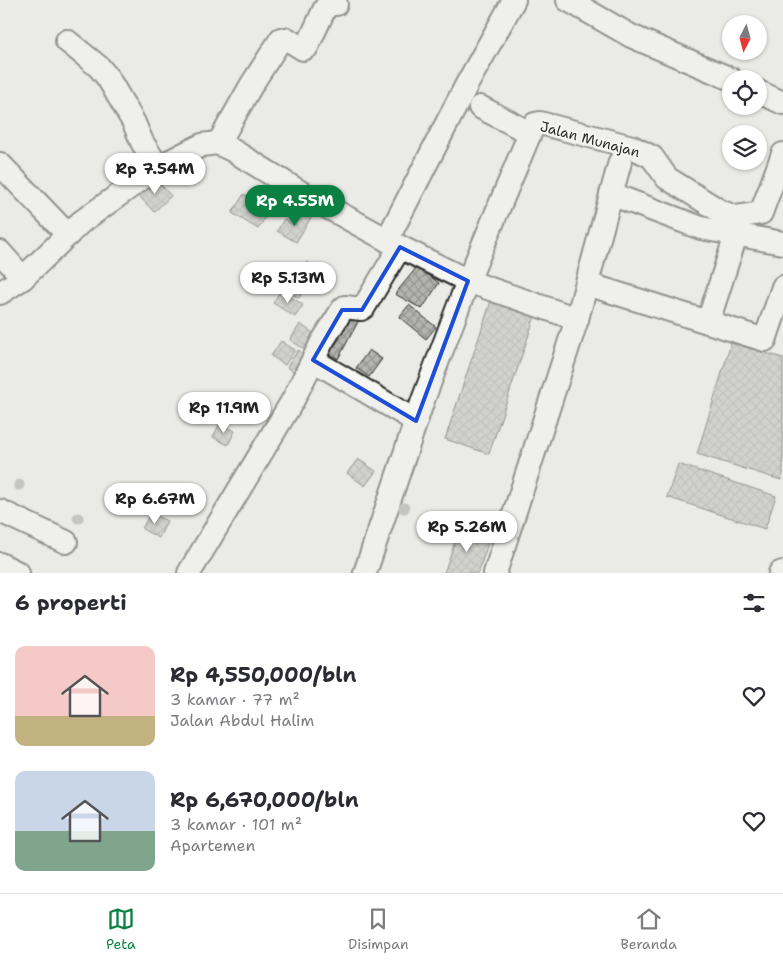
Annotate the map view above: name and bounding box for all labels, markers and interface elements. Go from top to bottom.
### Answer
north arrow [722,15,768,60]
map controls [722,15,767,170]
button: locate [722,70,767,115]
street label: Jalan Munajan [538,117,642,161]
button: layers [722,125,767,170]
pin: Rp 7.54M [103,152,207,195]
text: Rp 7.54M [116,158,194,179]
pin: Rp 4.55M [243,184,347,227]
text: Rp 4.55M [256,190,334,211]
pin: Rp 5.13M [236,262,340,304]
text: Rp 5.13M [251,267,325,288]
pin: Rp 11.9M [172,392,276,434]
text: Rp 11.9M [189,397,259,418]
pin: Rp 6.67M [103,482,207,525]
text: Rp 6.67M [115,488,195,509]
pin: Rp 5.26M [415,510,519,553]
text: Rp 5.26M [427,516,507,537]
text: 6 properti [15,589,127,617]
icon: filters [740,589,768,617]
text: Rp 4,550,000/bln [170,661,357,689]
icon: home [55,666,115,726]
icon: heart [740,682,768,710]
text: 3 kamar · 77 m² [170,689,300,710]
text: Jalan Abdul Halim [170,710,314,731]
text: Rp 6,670,000/bln [170,786,359,814]
icon: home [55,791,115,851]
icon: heart [740,807,768,835]
text: 3 kamar · 101 m² [170,814,302,835]
text: Apartemen [170,835,255,856]
tab: Peta [106,905,136,953]
tab: Disimpan [348,905,409,953]
tab: Beranda [621,905,677,953]

